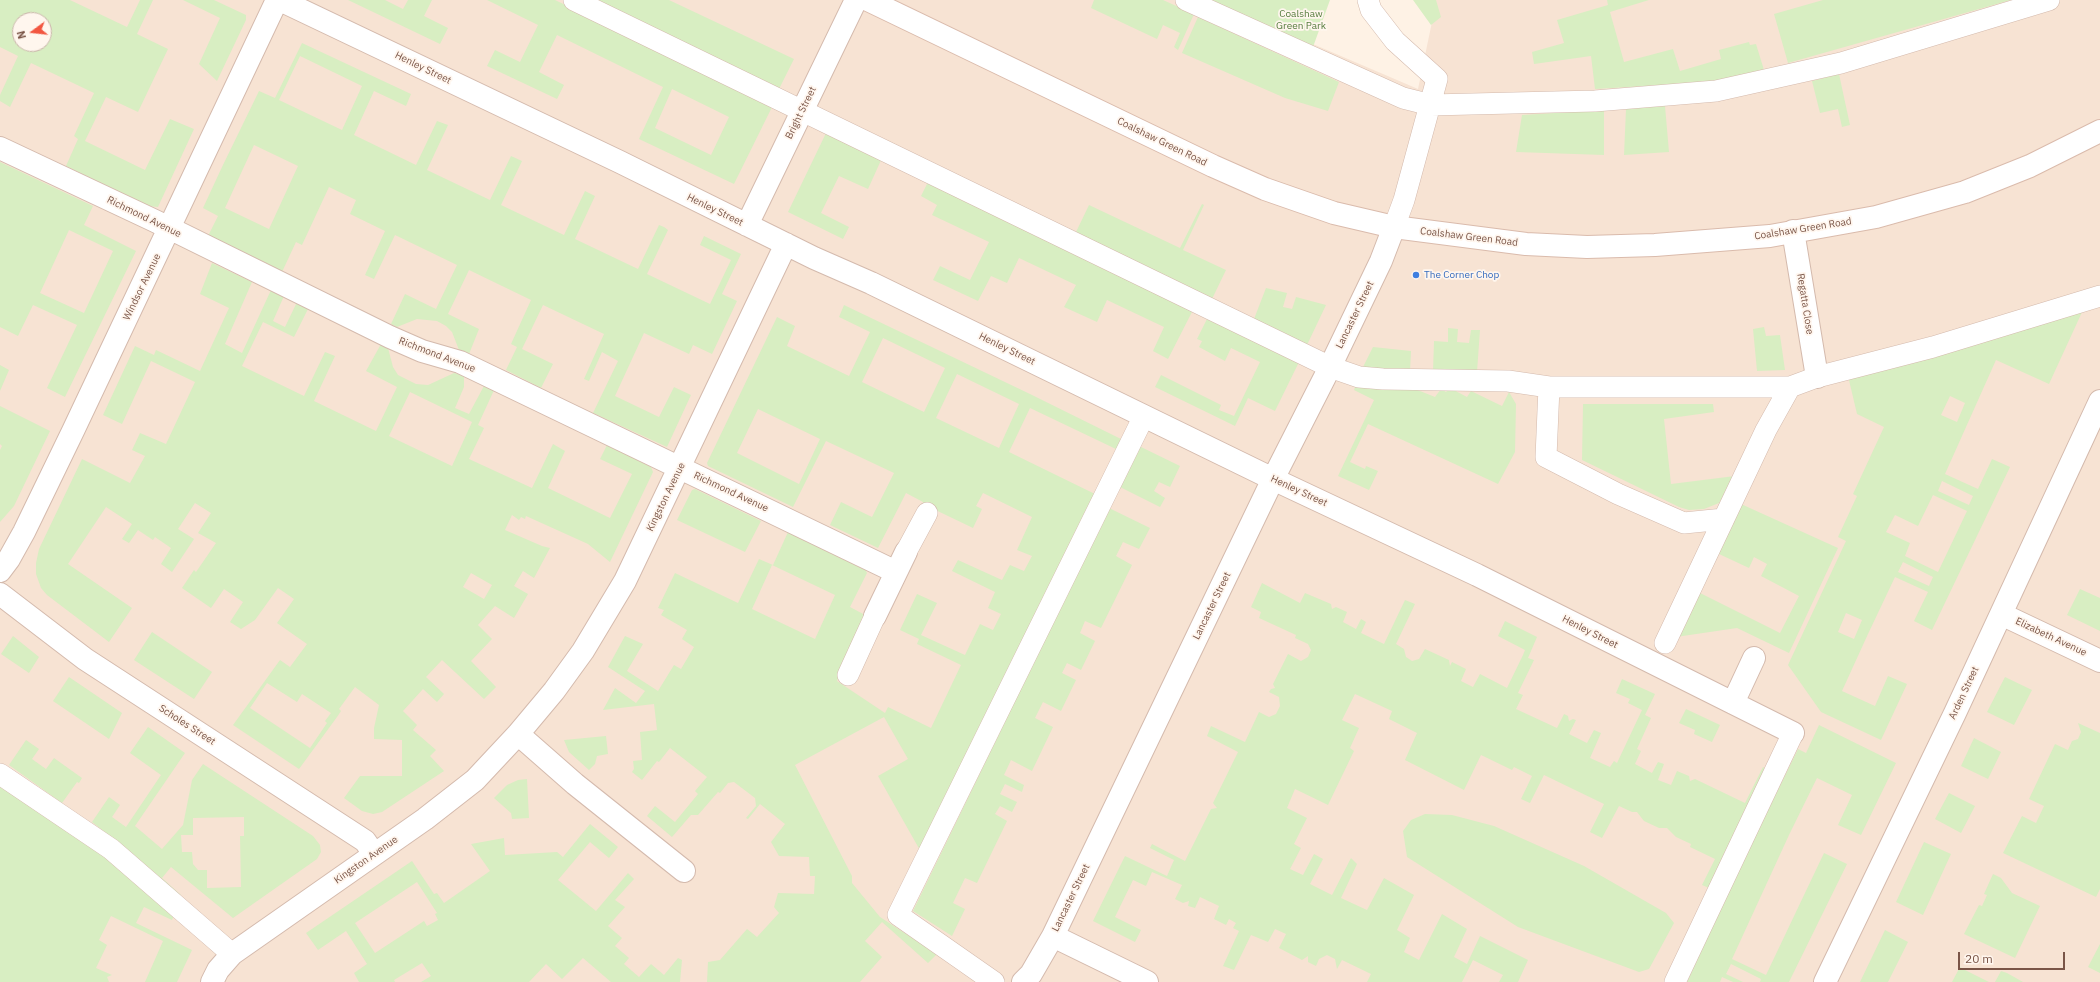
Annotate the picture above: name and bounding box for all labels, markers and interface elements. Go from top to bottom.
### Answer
park label: Coalshaw Green Park [1276,8,1326,32]
north arrow [12,12,52,52]
text: N [14,29,29,41]
street label: Henley Street [393,49,453,87]
street label: Bright Street [783,85,819,141]
street label: Coalshaw Green Road [1115,115,1209,169]
street label: Henley Street [685,191,745,229]
street label: Richmond Avenue [105,194,183,240]
street label: Coalshaw Green Road [1753,215,1853,243]
street label: Coalshaw Green Road [1419,225,1519,249]
street label: Windsor Avenue [121,252,163,322]
place label: The Corner Chop [1424,269,1499,281]
marker: The Corner Chop [1411,270,1421,280]
street label: Regatta Close [1794,273,1816,335]
street label: Lancaster Street [1333,279,1377,351]
street label: Henley Street [977,330,1037,368]
street label: Richmond Avenue [397,335,477,375]
street label: Kingston Avenue [644,461,688,533]
street label: Richmond Avenue [692,469,770,515]
street label: Henley Street [1269,473,1329,509]
street label: Lancaster Street [1190,570,1234,642]
street label: Henley Street [1560,613,1620,651]
street label: Elizabeth Avenue [2013,615,2089,659]
street label: Arden Street [1947,665,1981,721]
street label: Scholes Street [156,702,218,748]
street label: Kingston Avenue [332,834,400,886]
street label: Lancaster Street [1049,862,1093,934]
scale bar [1960,944,2067,970]
text: 20 m [1965,951,1993,966]

